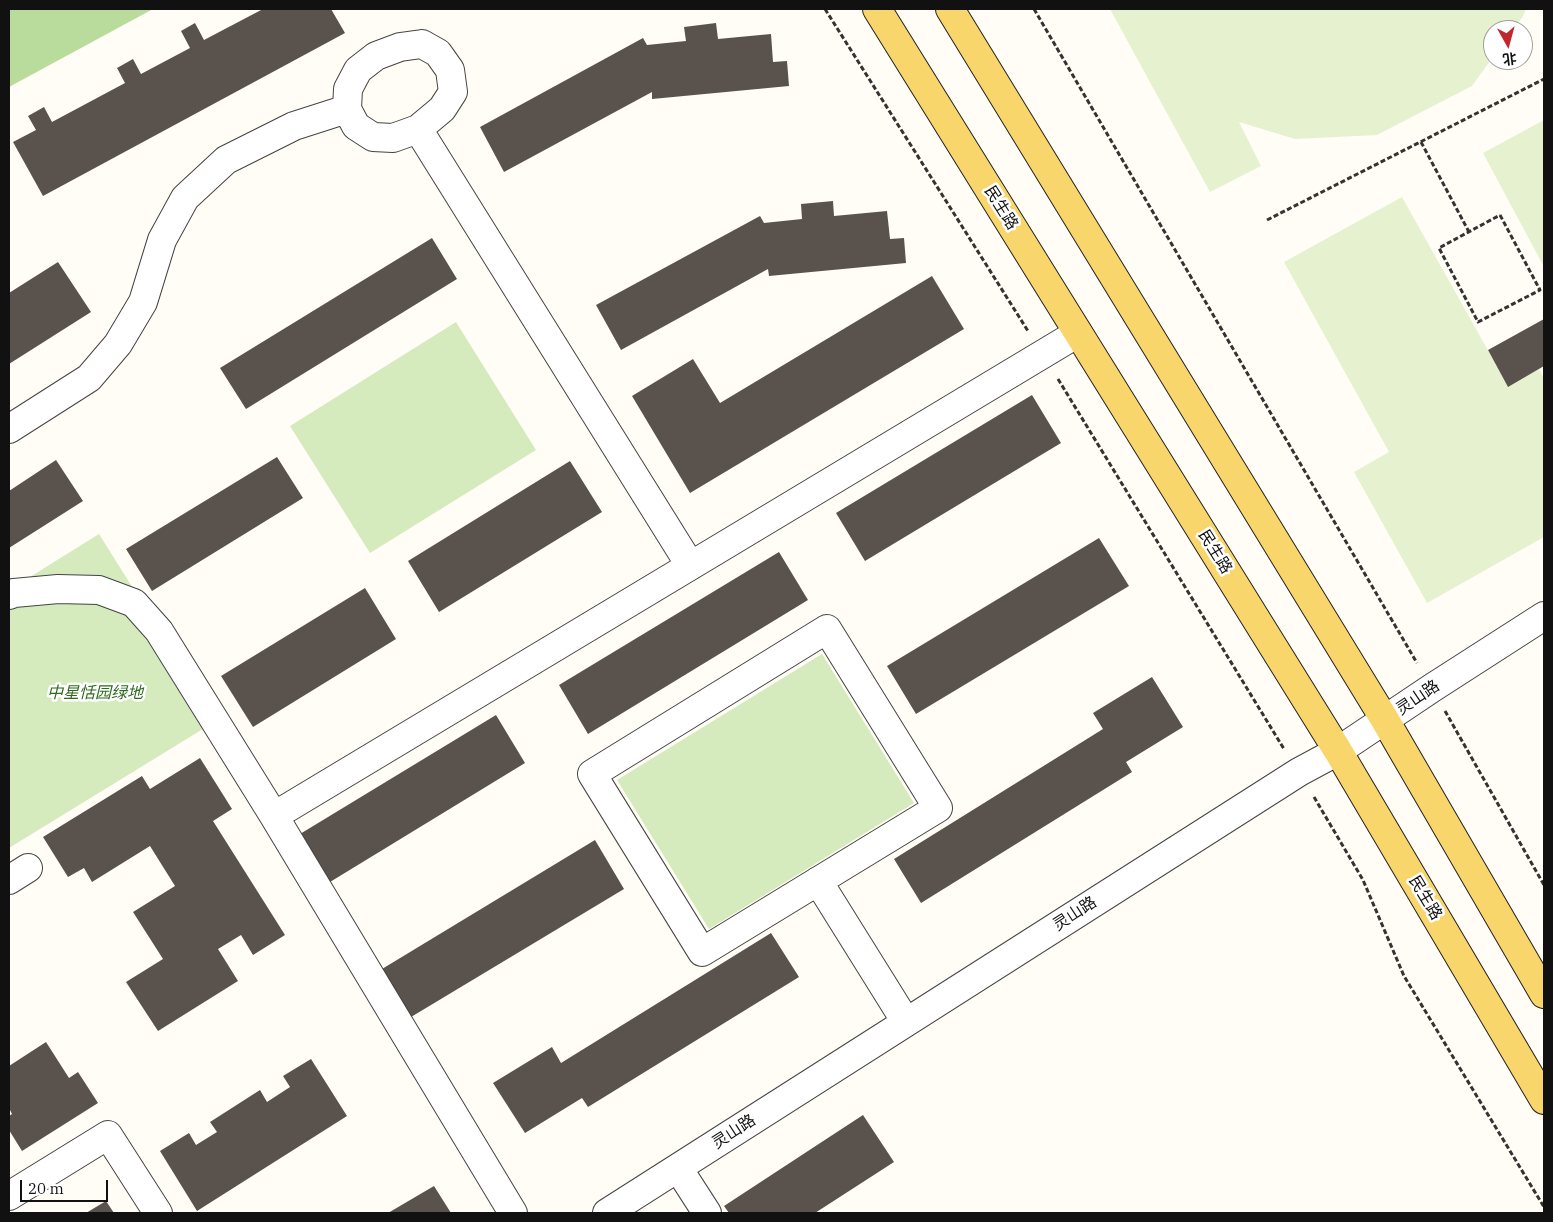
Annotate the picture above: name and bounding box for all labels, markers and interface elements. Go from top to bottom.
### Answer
north arrow [1483,20,1533,70]
text: 北 [1502,49,1518,69]
street label: 民生路 [980,183,1022,233]
street label: 民生路 [1194,527,1236,577]
street label: 灵山路 [1393,677,1443,719]
park label: 中星恬园绿地 [47,683,143,703]
street label: 民生路 [1404,872,1446,924]
street label: 灵山路 [1050,893,1100,935]
street label: 灵山路 [709,1111,759,1153]
scale bar [22,1170,110,1202]
text: 20 m [28,1179,64,1198]

